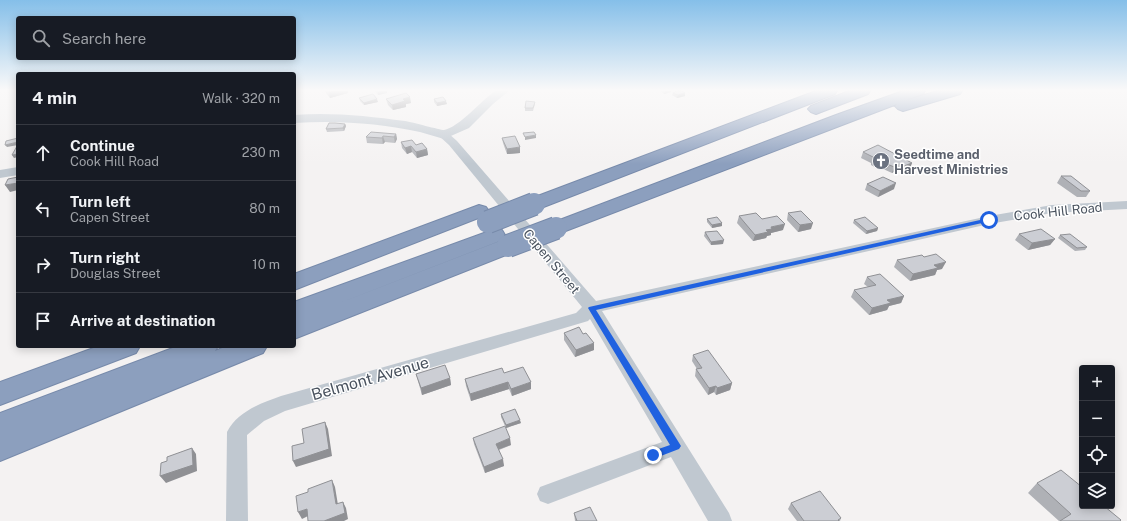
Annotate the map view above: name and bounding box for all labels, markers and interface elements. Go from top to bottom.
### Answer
search box [16,16,296,60]
icon: search [30,27,52,49]
text: Search here [62,30,146,47]
text: 4 min [32,88,77,108]
text: Walk · 320 m [202,91,280,106]
text: Continue [70,137,135,154]
icon: ahead [32,142,54,164]
text: 230 m [242,145,280,160]
place label: Seedtime and Harvest Ministries [894,147,1008,177]
church icon: Seedtime and Harvest Ministries [871,151,891,171]
text: Cook Hill Road [70,154,159,169]
text: Turn left [70,193,131,210]
icon: left [32,198,54,220]
street label: Cook Hill Road [1013,199,1103,224]
text: 80 m [249,201,280,216]
text: Capen Street [70,210,150,225]
route start [980,211,998,229]
street label: Capen Street [520,226,583,297]
text: Turn right [70,249,140,266]
icon: right [32,254,54,276]
text: 10 m [252,257,280,272]
text: Douglas Street [70,266,161,281]
icon: arrive [32,310,54,332]
text: Arrive at destination [70,312,215,329]
street label: Belmont Avenue [309,353,431,404]
map controls [1079,365,1115,509]
button: + [1079,365,1115,401]
button: − [1079,401,1115,437]
button: locate [1079,437,1115,473]
route end [644,446,662,464]
button: layers [1079,473,1115,509]

